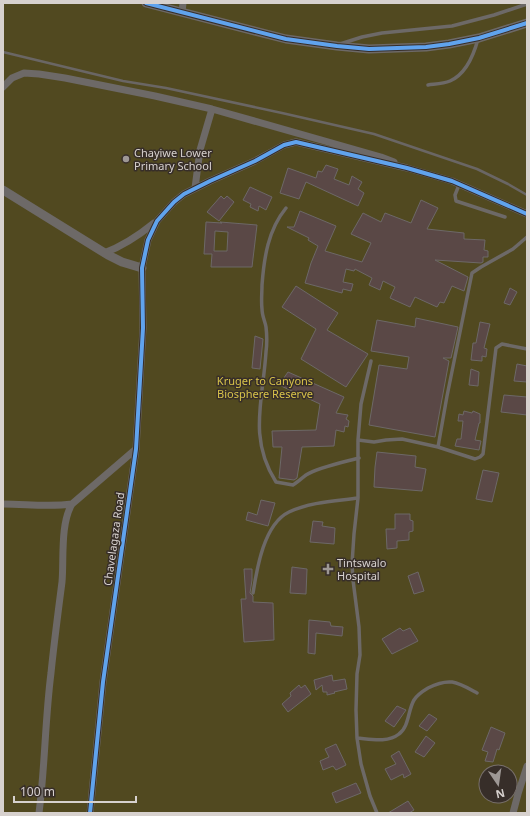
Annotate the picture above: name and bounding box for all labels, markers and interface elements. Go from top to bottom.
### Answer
place label: Chayiwe Lower Primary School [134,145,212,173]
marker: Chayiwe Lower Primary School [121,154,131,164]
park label: Kruger to Canyons Biosphere Reserve [217,373,313,401]
street label: Chavelagaza Road [100,491,127,587]
place label: Tintswalo Hospital [337,555,387,583]
marker: Tintswalo Hospital [322,563,334,575]
north arrow [478,764,518,804]
scale bar [14,778,136,804]
text: 100 m [20,783,55,800]
text: N [494,786,506,803]

